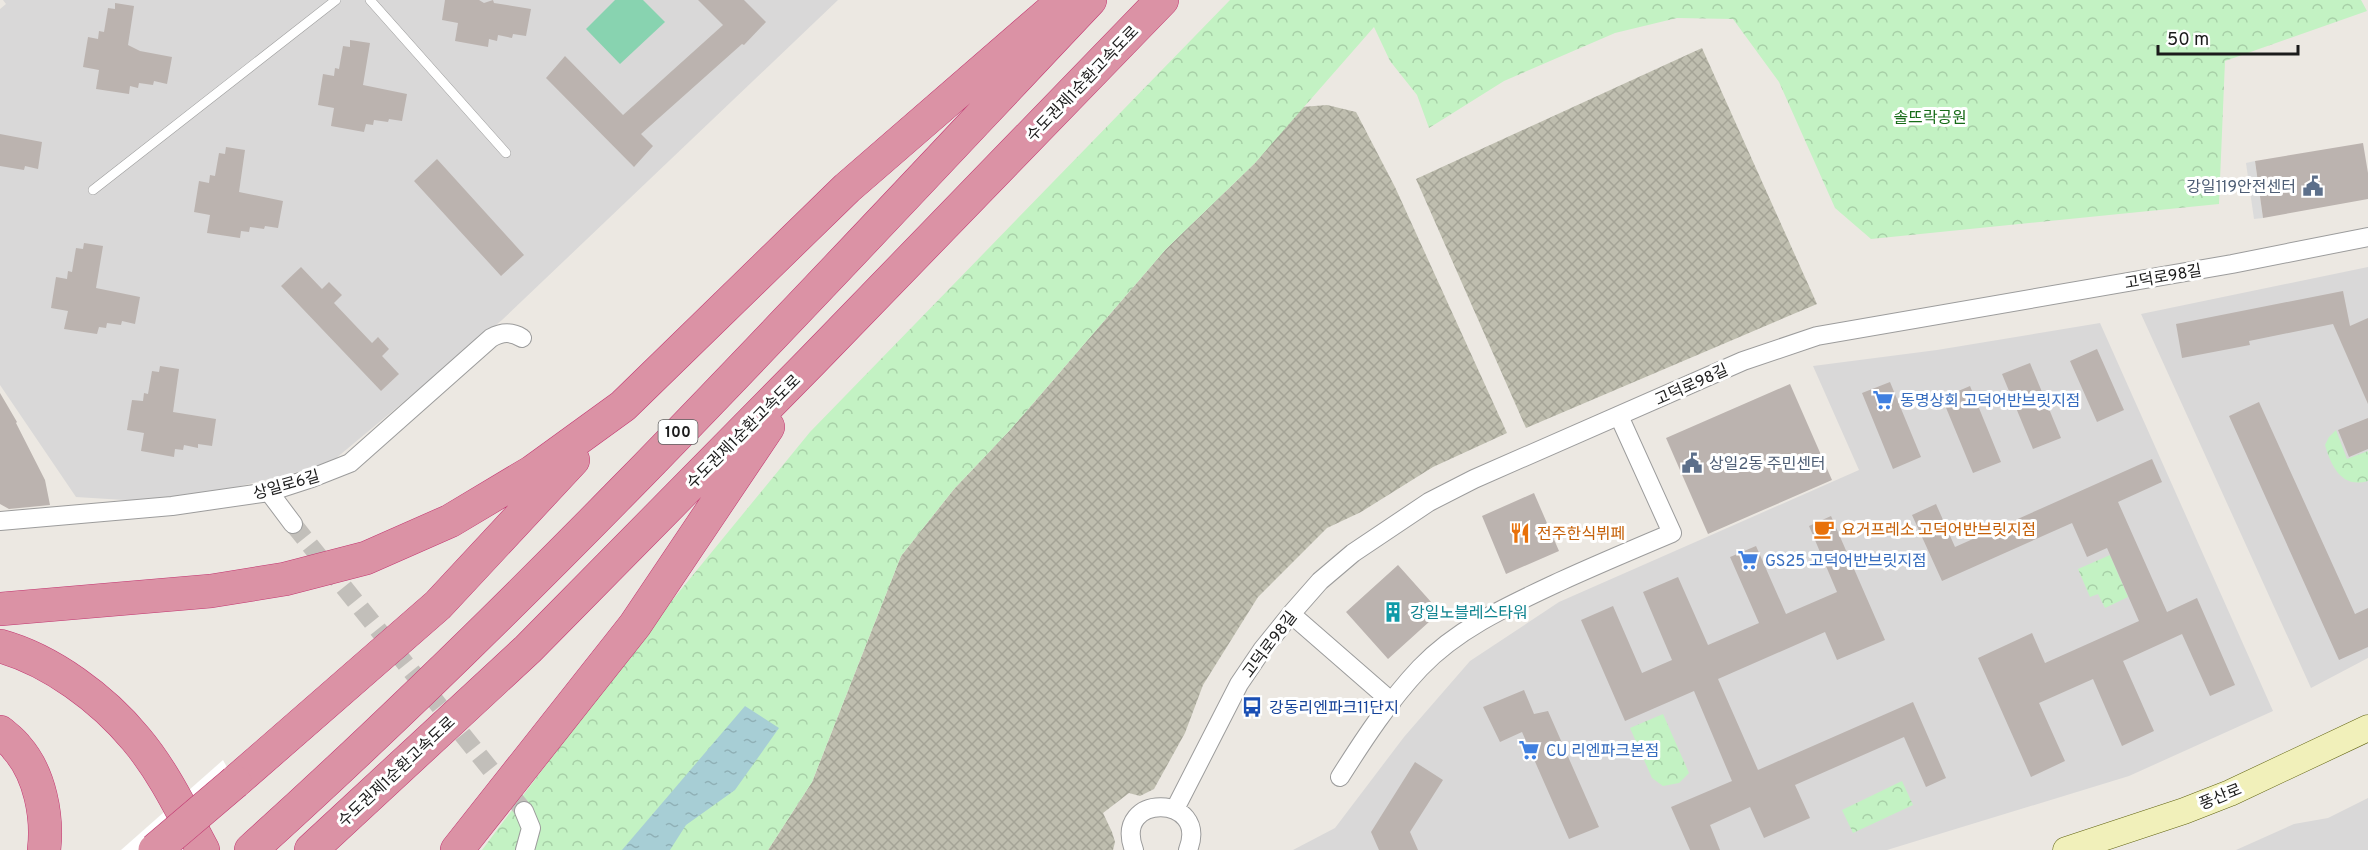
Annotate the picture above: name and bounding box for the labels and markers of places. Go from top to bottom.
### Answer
public building icon: 강일119안전센터 [2301,174,2325,198]
place label: 강일119안전센터 [2186,178,2296,198]
supermarket icon: 동명상회 고덕어반브릿지점 [1871,388,1895,412]
place label: 동명상회 고덕어반브릿지점 [1900,392,2080,412]
public building icon: 상일2동 주민센터 [1680,451,1704,475]
place label: 상일2동 주민센터 [1709,455,1826,475]
cafe icon: 요거프레소 고덕어반브릿지점 [1812,517,1836,541]
restaurant icon: 전주한식뷔페 [1508,521,1532,545]
place label: 요거프레소 고덕어반브릿지점 [1841,521,2036,541]
place label: 전주한식뷔페 [1537,525,1625,545]
supermarket icon: GS25 고덕어반브릿지점 [1736,548,1760,572]
place label: GS25 고덕어반브릿지점 [1765,552,1927,572]
building icon: 강일노블레스타워 [1381,600,1405,624]
place label: 강일노블레스타워 [1410,604,1528,624]
bus stop icon: 강동리엔파크11단지 [1240,695,1264,719]
place label: 강동리엔파크11단지 [1269,699,1399,719]
supermarket icon: CU 리엔파크본점 [1517,738,1541,762]
place label: CU 리엔파크본점 [1546,742,1659,762]

